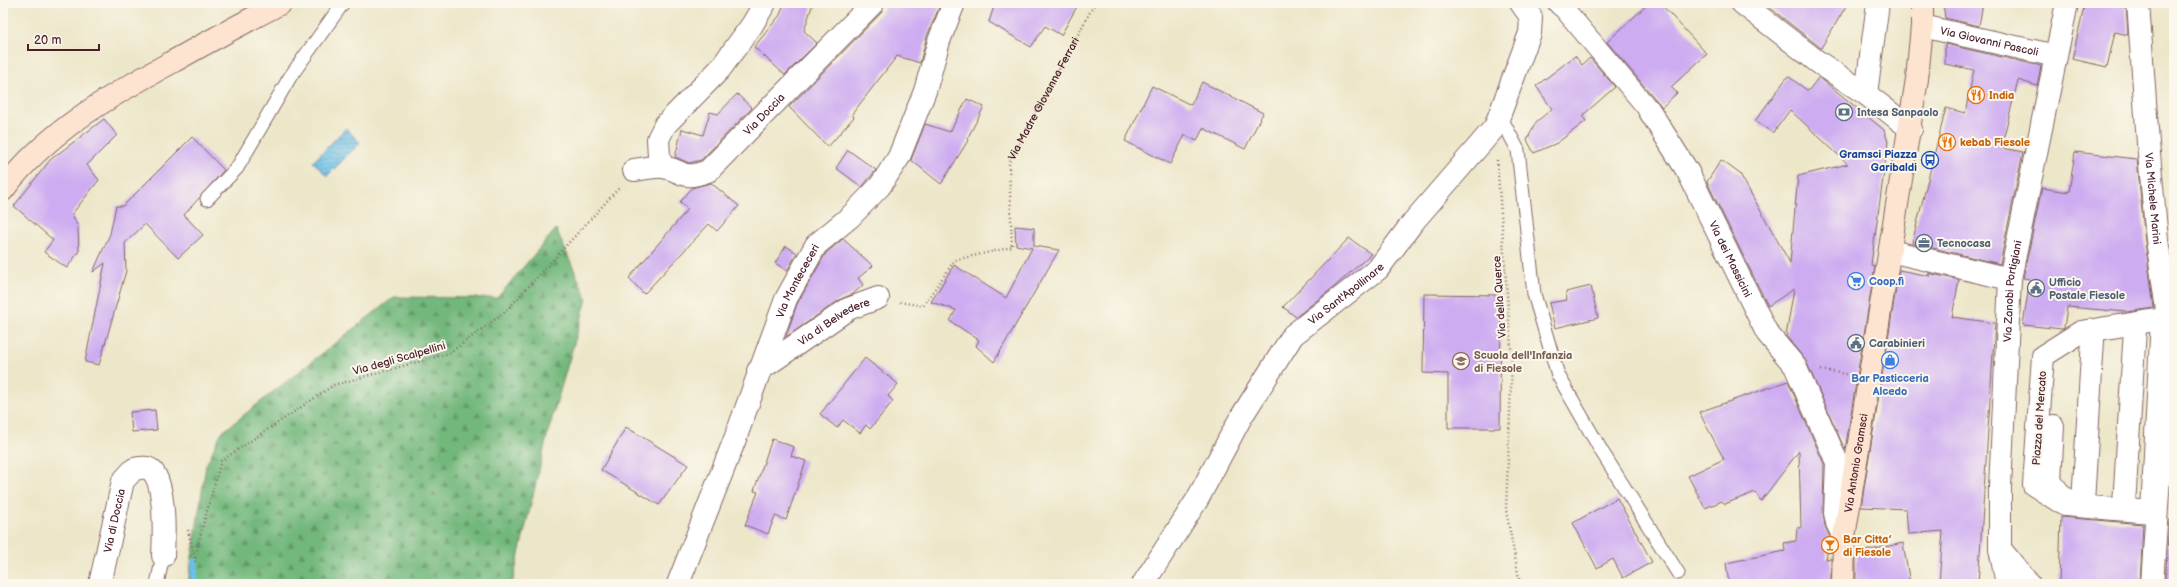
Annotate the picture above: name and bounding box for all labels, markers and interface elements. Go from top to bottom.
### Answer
street label: Via Giovanni Pascoli [1939,24,2040,59]
scale bar [28,26,99,52]
text: 20 m [34,33,61,48]
street label: Via Madre Giovanna Ferrari [1005,35,1082,162]
restaurant icon: India [1966,85,1986,105]
place label: India [1989,89,2014,102]
street label: Via Doccia [741,91,788,138]
bank icon: Intesa Sanpaolo [1834,102,1854,122]
place label: Intesa Sanpaolo [1857,106,1938,119]
restaurant icon: kebab Fiesole [1937,132,1957,152]
place label: kebab Fiesole [1960,136,2030,149]
place label: Gramsci Piazza Garibaldi [1839,148,1917,174]
bus stop icon: Gramsci Piazza Garibaldi [1920,150,1940,170]
street label: Via Michele Marini [2142,152,2164,245]
street label: Via dei Massicini [1706,219,1754,299]
office icon: Tecnocasa [1914,233,1934,253]
place label: Tecnocasa [1937,237,1991,250]
street label: Via Zanobi Portigiani [2001,239,2025,342]
street label: Via Montececeri [774,242,822,320]
street label: Via della Querce [1490,255,1509,339]
street label: Via Sant'Apollinare [1306,261,1387,328]
supermarket icon: Coop.fi [1846,271,1866,291]
place label: Coop.fi [1869,275,1904,288]
place label: Ufficio Postale Fiesole [2049,276,2125,302]
public building icon: Ufficio Postale Fiesole [2026,278,2046,298]
street label: Via di Belvedere [796,295,872,348]
public building icon: Carabinieri [1846,333,1866,353]
place label: Carabinieri [1869,337,1925,350]
street label: Via degli Scalpellini [351,339,447,378]
place label: Scuola dell'Infanzia di Fiesole [1474,349,1572,375]
shop icon: Bar Pasticceria Alcedo [1880,350,1900,370]
school or university icon: Scuola dell'Infanzia di Fiesole [1451,351,1471,371]
street label: Piazza del Mercato [2030,370,2049,466]
place label: Bar Pasticceria Alcedo [1851,372,1929,398]
street label: Via Antonio Gramsci [1842,413,1871,514]
street label: Via di Doccia [101,487,128,554]
place label: Bar Citta’ di Fiesole [1843,533,1892,559]
bar icon: Bar Citta’ di Fiesole [1820,535,1840,555]

